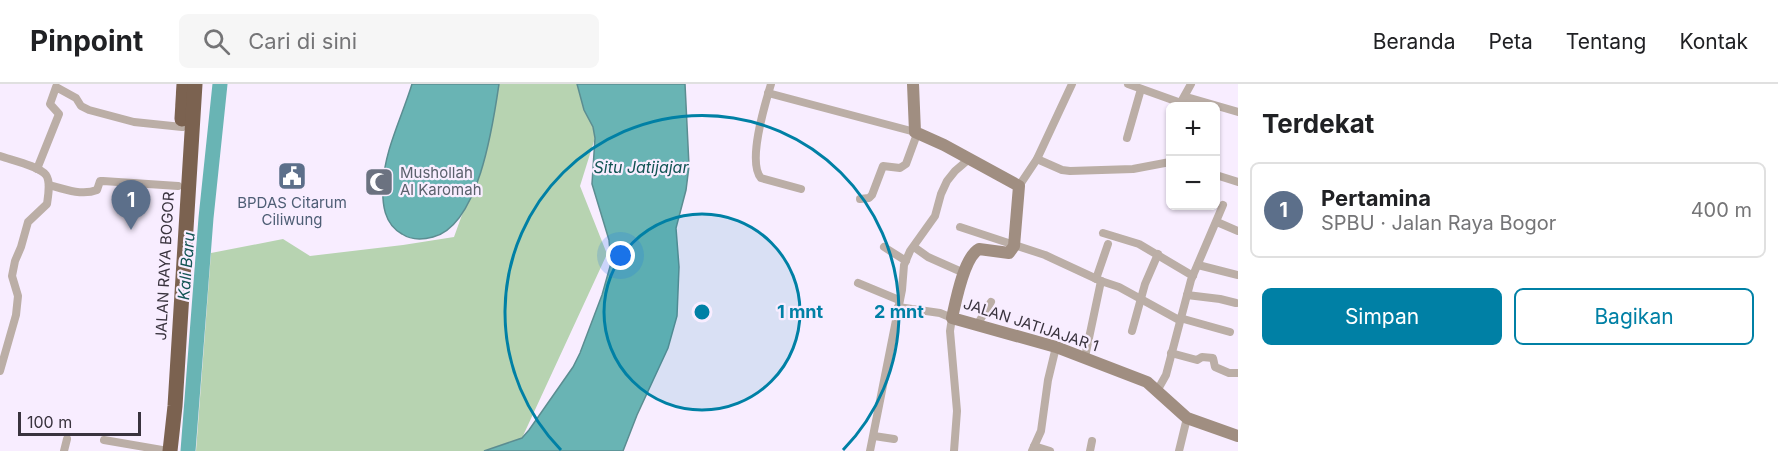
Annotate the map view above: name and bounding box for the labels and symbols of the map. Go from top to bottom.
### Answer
water label: Situ Jatijajar [594,157,689,177]
public building icon: BPDAS Citarum Ciliwung [276,160,308,192]
place label: Mushollah Al Karomah [400,163,482,199]
mosque icon: Mushollah Al Karomah [363,166,395,198]
pin: 1 [112,180,150,230]
street label: JALAN RAYA BOGOR [151,191,178,341]
place label: BPDAS Citarum Ciliwung [237,193,347,229]
water label: Kali Baru [173,231,199,301]
your location [606,241,635,270]
street label: JALAN JATIJAJAR 1 [961,294,1101,355]
text: 1 mnt [777,301,824,322]
text: 2 mnt [874,301,924,322]
centre of rings [692,302,712,322]
scale bar [18,409,141,436]

